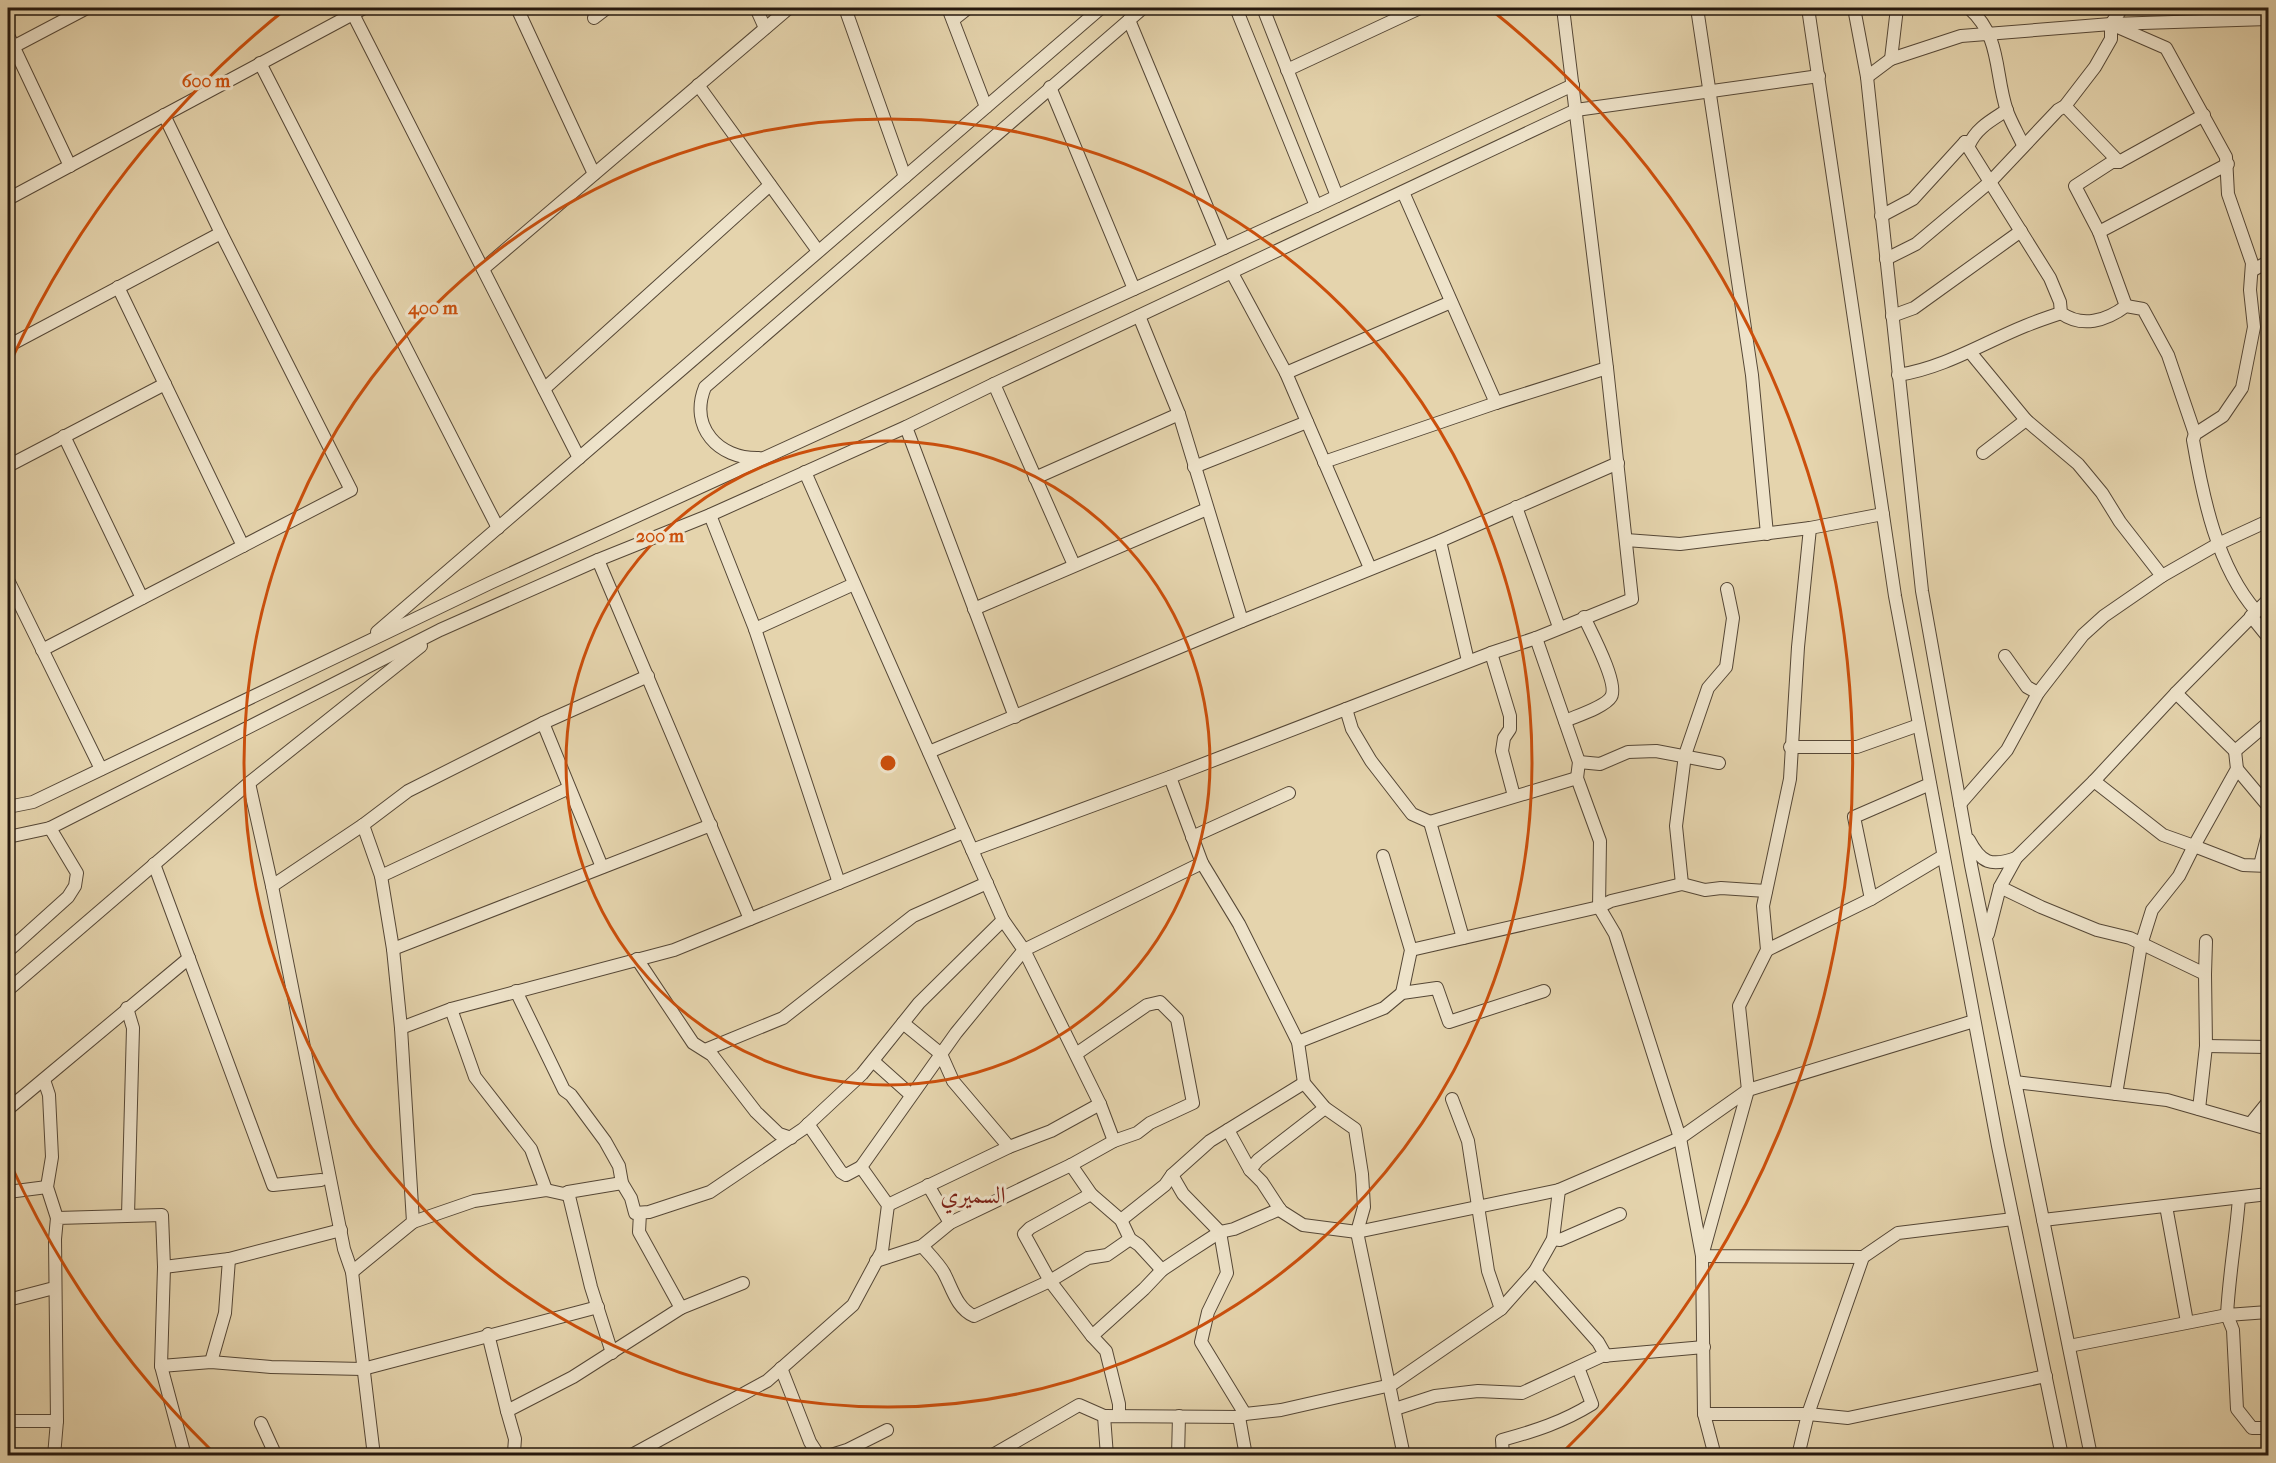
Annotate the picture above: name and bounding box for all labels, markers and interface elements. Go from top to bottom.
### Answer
text: 600 m [182,71,231,92]
text: 400 m [407,298,459,319]
text: 200 m [636,526,685,547]
centre of rings [878,753,898,773]
district label: السميري [940,1181,1006,1214]

